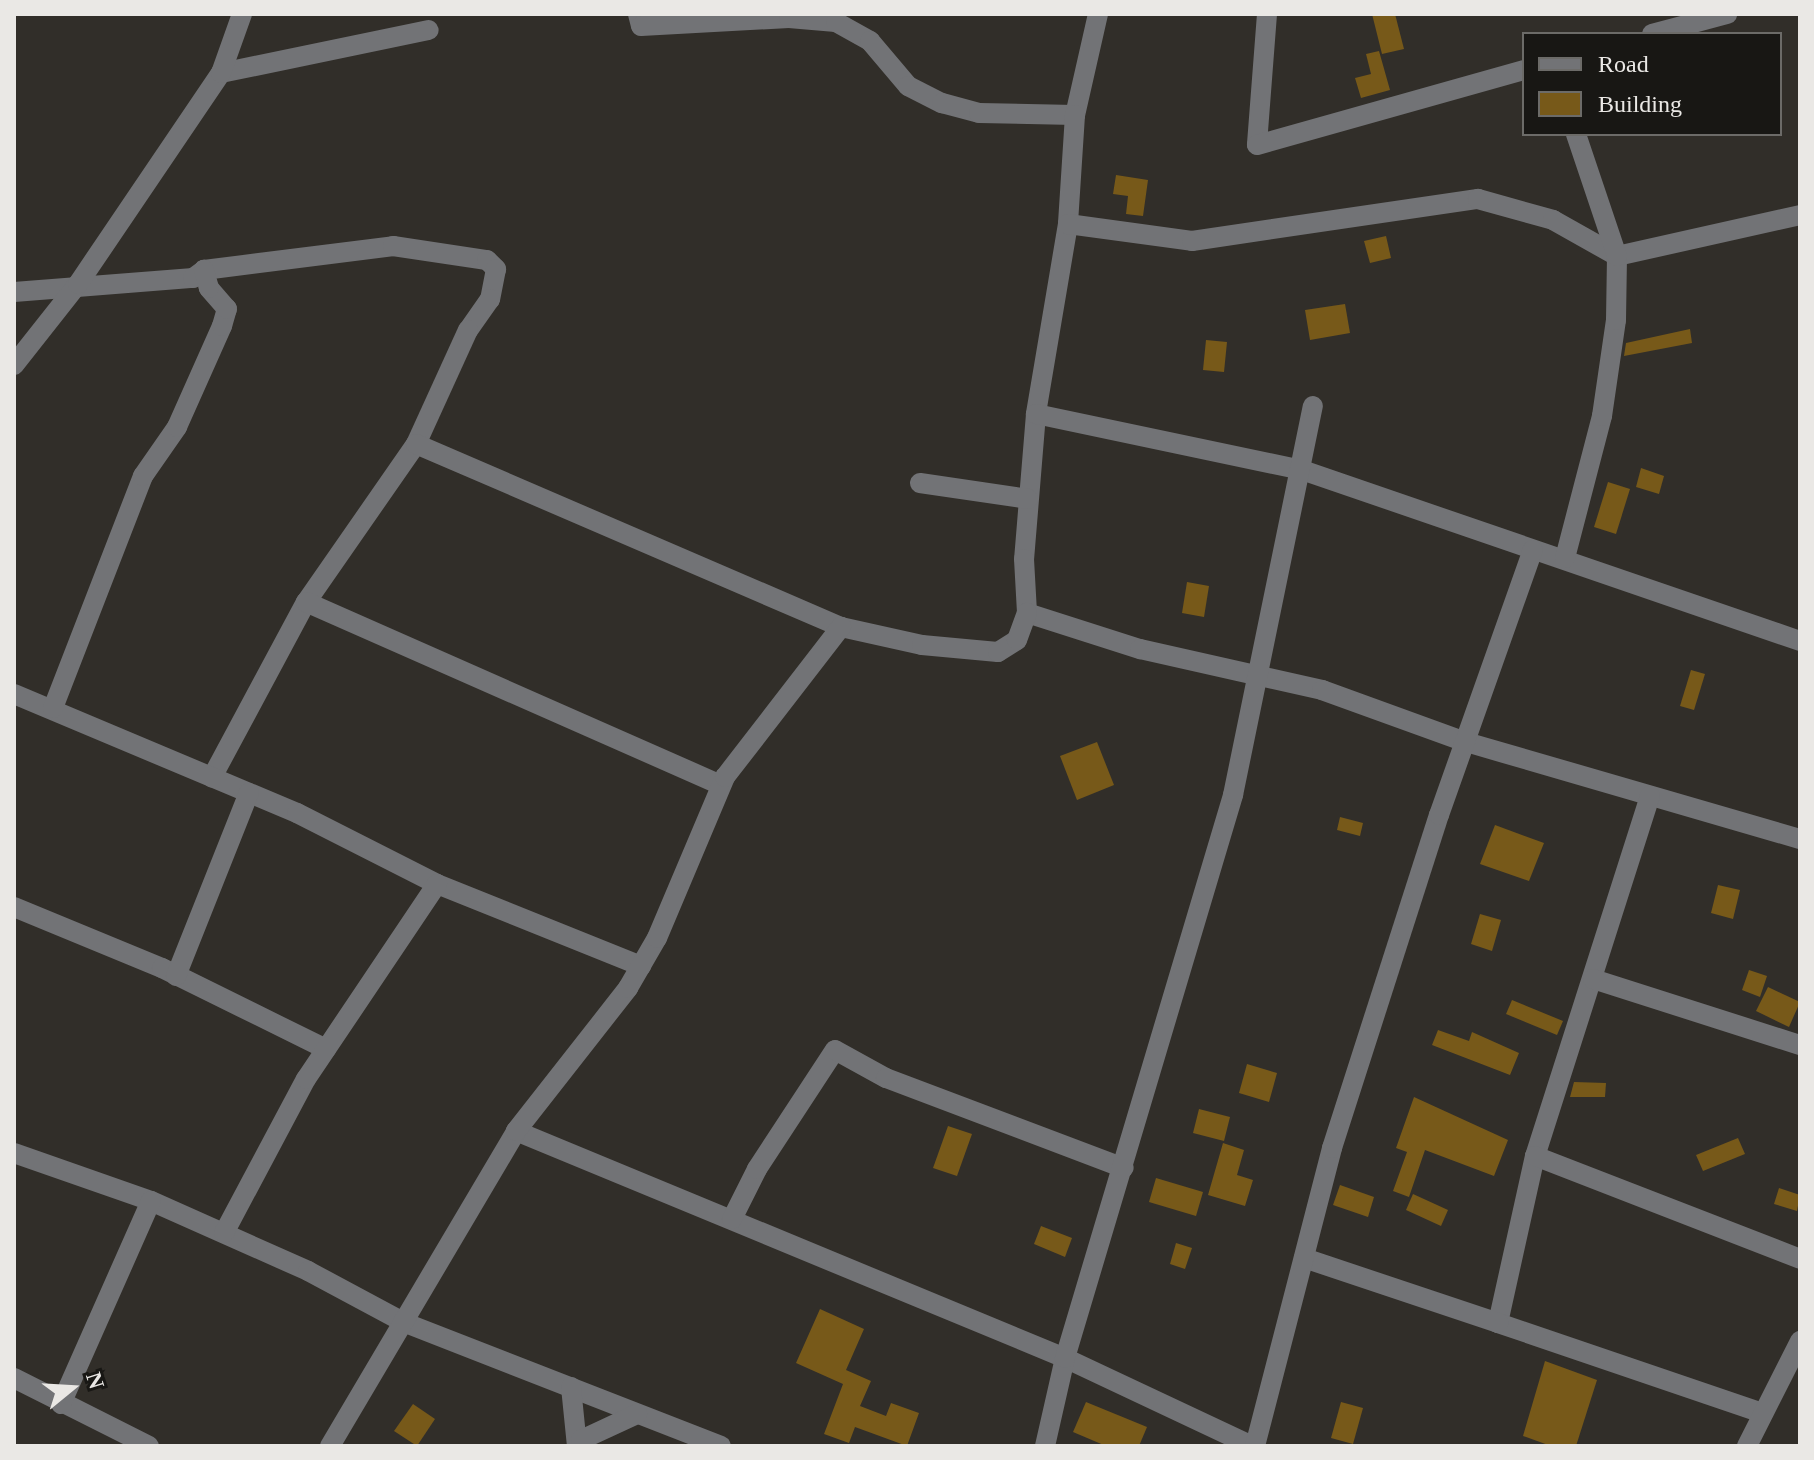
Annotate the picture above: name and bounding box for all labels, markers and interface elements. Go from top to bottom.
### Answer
legend [1522,32,1782,136]
text: Road [1598,51,1649,77]
text: Building [1598,91,1682,117]
north arrow [32,1348,112,1428]
text: N [81,1369,110,1392]

